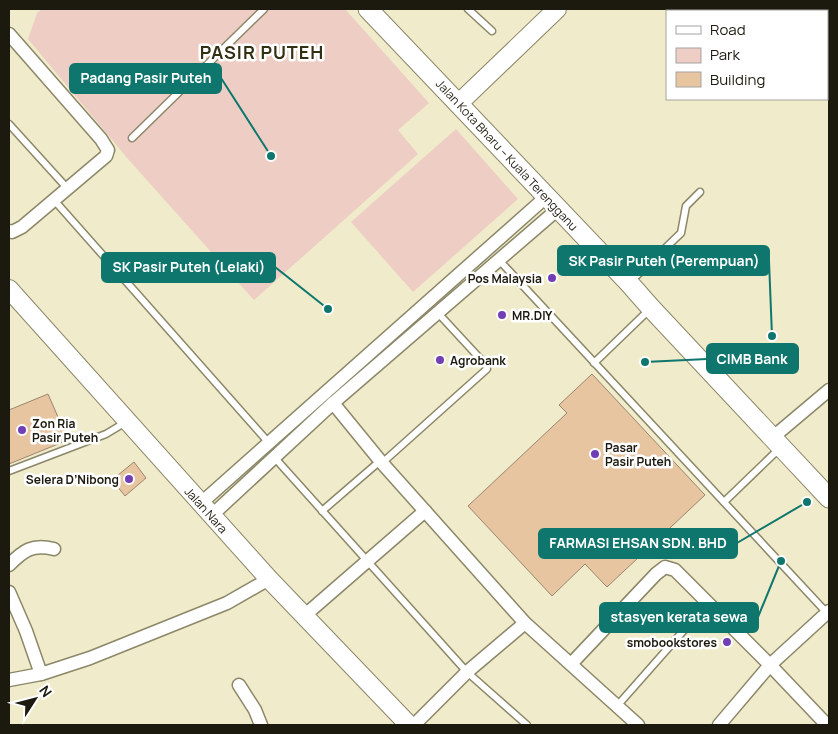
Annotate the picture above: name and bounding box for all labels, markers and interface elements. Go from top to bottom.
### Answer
legend [666,10,828,100]
text: Road [710,19,746,40]
district label: PASIR PUTEH [200,40,324,64]
text: Park [710,44,740,65]
callout: Padang Pasir Puteh [70,64,221,93]
text: Padang Pasir Puteh [81,68,211,87]
text: Building [710,69,765,90]
street label: Jalan Kota Bharu – Kuala Terengganu [432,75,582,235]
callout: SK Pasir Puteh (Perempuan) [558,246,769,275]
text: SK Pasir Puteh (Perempuan) [569,251,759,270]
callout: SK Pasir Puteh (Lelaki) [102,253,275,282]
text: SK Pasir Puteh (Lelaki) [113,257,265,276]
place label: Pos Malaysia [468,270,542,287]
marker: Pos Malaysia [546,272,558,284]
place label: MR.DIY [512,307,553,324]
marker: MR.DIY [496,309,508,321]
callout: CIMB Bank [707,344,798,373]
text: CIMB Bank [716,349,788,368]
place label: Agrobank [450,352,506,369]
marker: Agrobank [434,354,446,366]
place label: Zon Ria Pasir Puteh [32,415,98,446]
marker: Zon Ria Pasir Puteh [16,424,28,436]
place label: Pasar Pasir Puteh [605,439,671,470]
marker: Pasar Pasir Puteh [589,448,601,460]
place label: Selera D’Nibong [26,471,119,488]
marker: Selera D’Nibong [123,473,135,485]
street label: Jalan Nara [181,483,231,537]
callout: FARMASI EHSAN SDN. BHD [539,529,737,558]
text: FARMASI EHSAN SDN. BHD [549,533,727,552]
callout: stasyen kerata sewa [600,603,758,632]
text: stasyen kerata sewa [610,607,748,626]
place label: smobookstores [627,634,717,651]
marker: smobookstores [721,636,733,648]
north arrow [10,674,60,724]
text: N [35,681,57,701]

